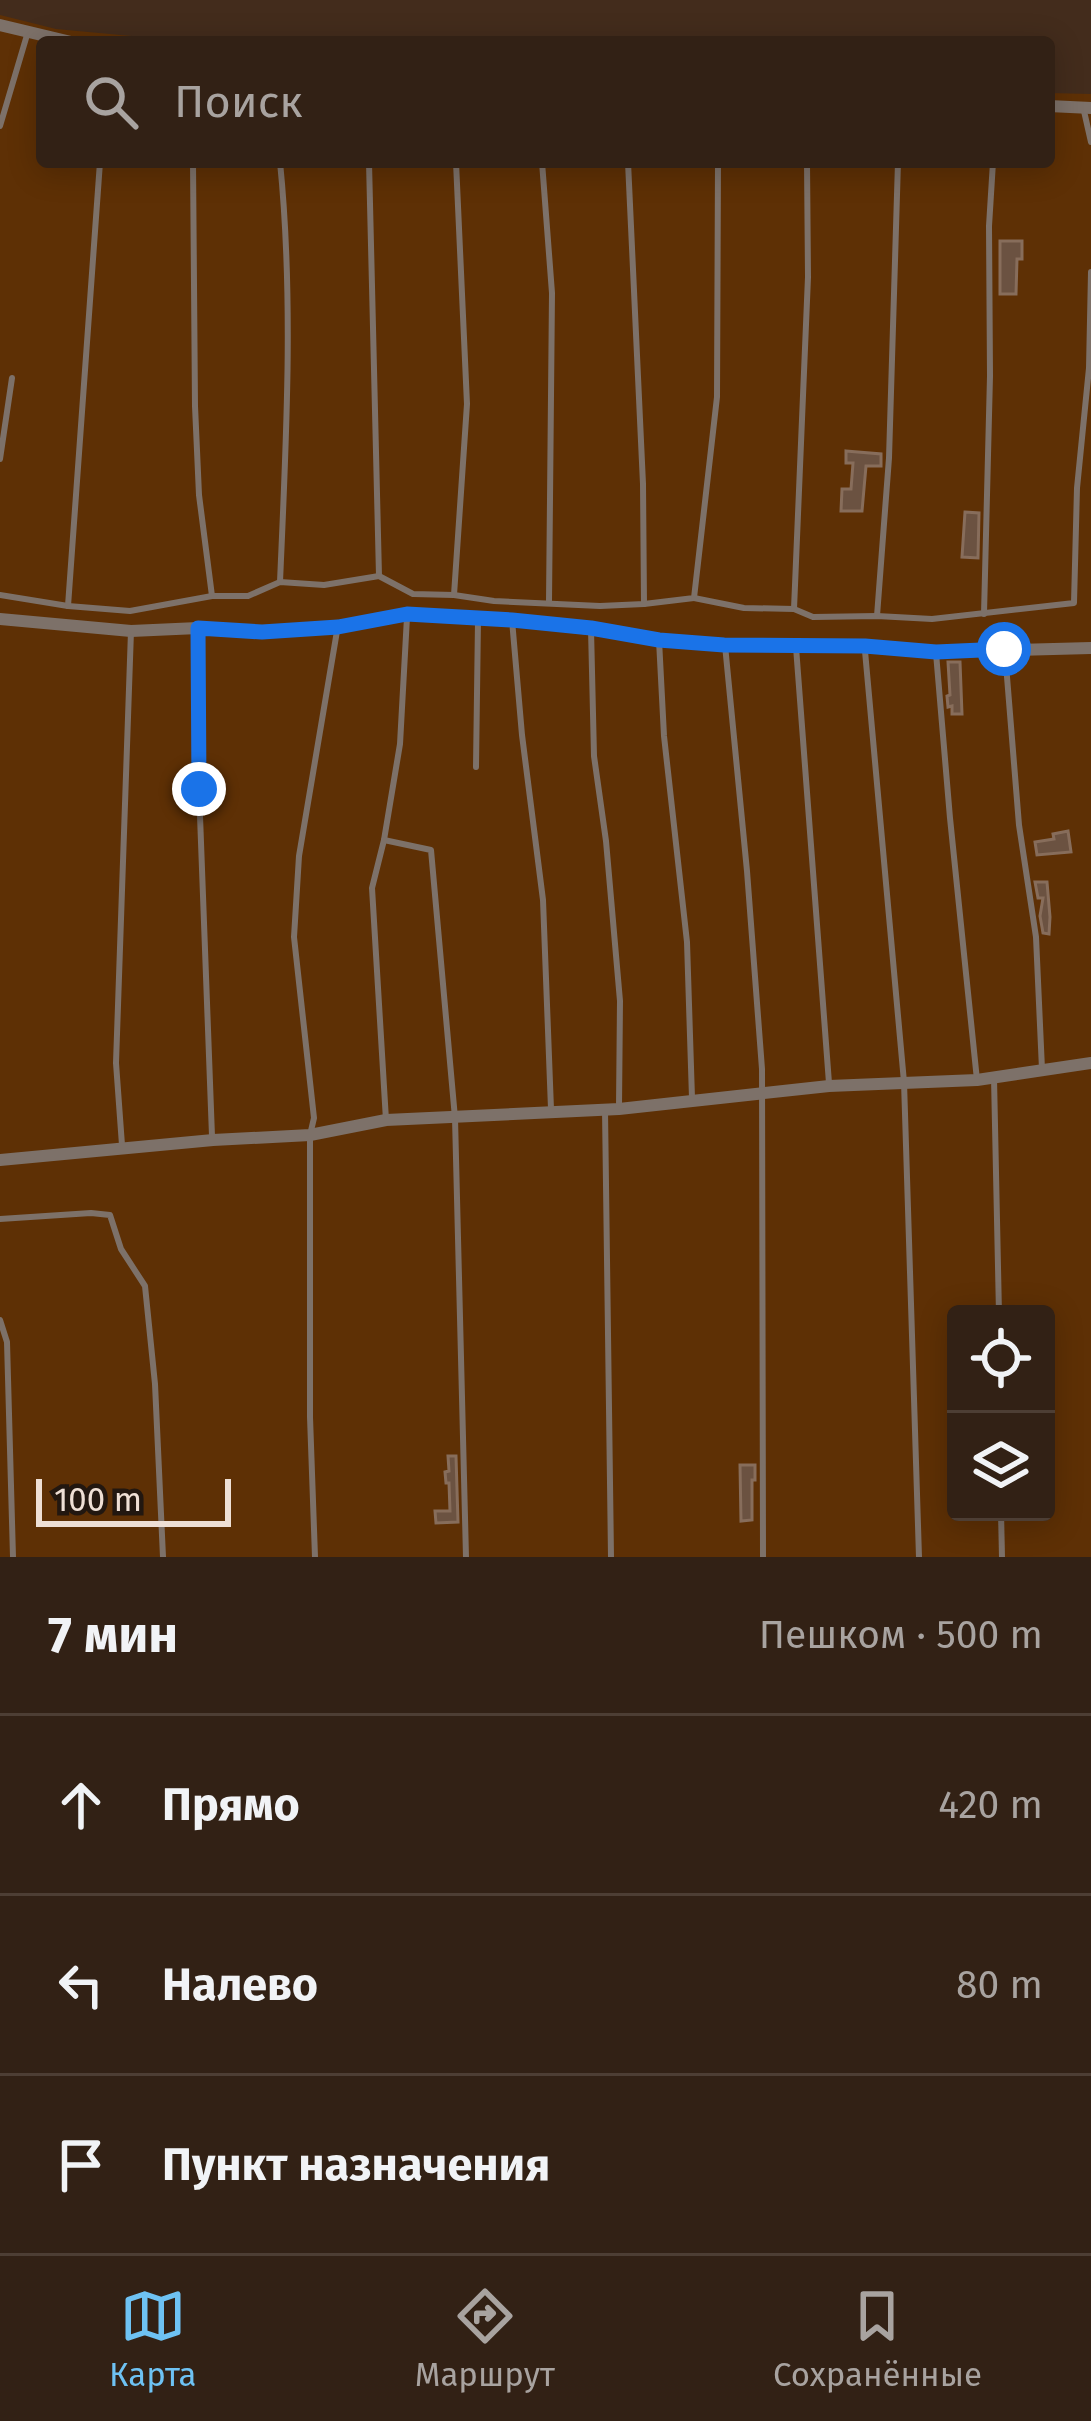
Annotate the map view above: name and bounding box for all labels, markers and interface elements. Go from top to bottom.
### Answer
search box [36,36,1055,168]
icon: search [78,69,144,135]
text: Поиск [174,75,303,129]
route start [977,622,1031,676]
route end [172,762,226,816]
map controls [947,1305,1055,1521]
button: locate [947,1305,1055,1413]
button: layers [947,1413,1055,1521]
scale bar [36,1473,231,1526]
text: 100 m [54,1480,142,1520]
text: 7 мин [48,1604,178,1666]
text: Пешком · 500 m [759,1612,1043,1658]
icon: ahead [48,1772,114,1838]
text: Прямо [162,1778,300,1832]
text: 420 m [938,1782,1043,1828]
icon: left [48,1952,114,2018]
text: Налево [162,1958,318,2012]
text: 80 m [956,1962,1043,2008]
icon: arrive [48,2132,114,2198]
text: Пункт назначения [162,2138,550,2192]
tab: Карта [109,2283,197,2395]
tab: Маршрут [415,2283,555,2395]
tab: Сохранённые [773,2283,982,2395]

